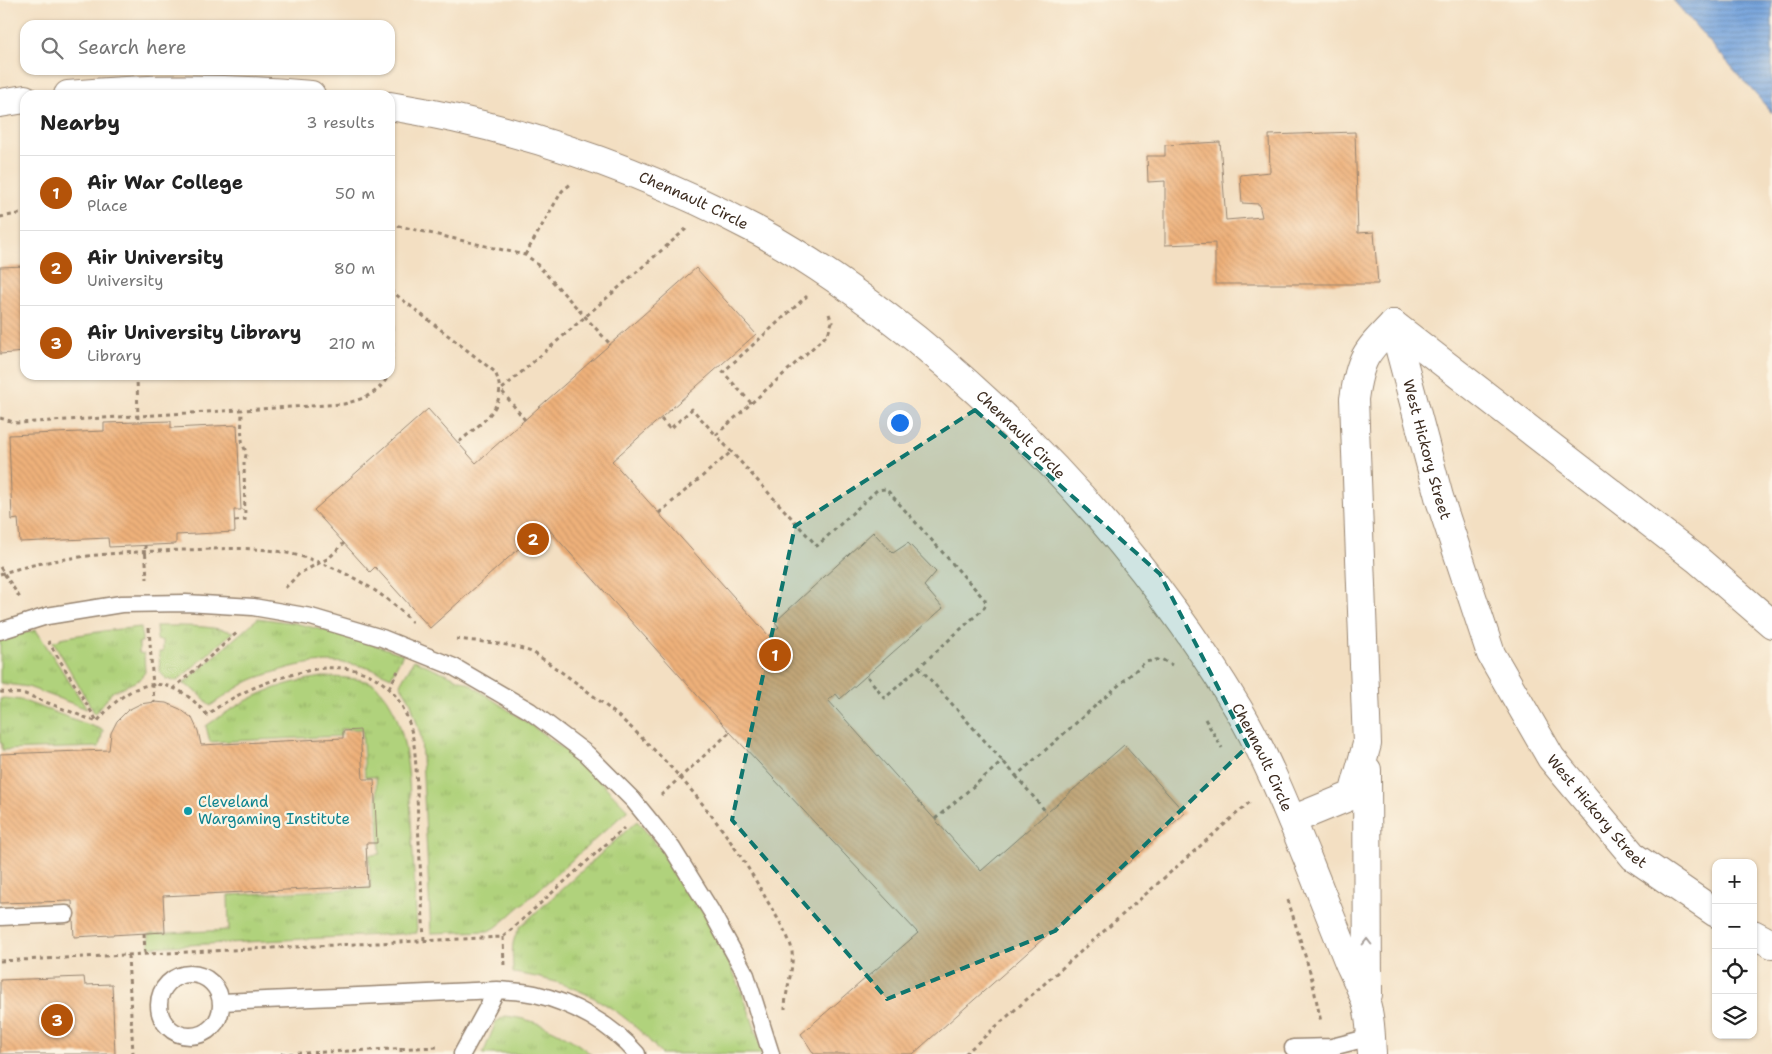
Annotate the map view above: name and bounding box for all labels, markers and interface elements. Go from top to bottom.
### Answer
search box [20,20,395,75]
icon: search [38,34,66,62]
text: Search here [78,35,187,60]
text: Nearby [40,109,120,137]
text: 3 results [306,112,375,133]
street label: Chennault Circle [636,167,752,234]
text: Air War College [87,170,243,195]
text: 1 [52,183,60,204]
text: 50 m [335,183,375,204]
text: Place [87,195,128,216]
text: Air University [87,245,224,270]
text: 2 [50,258,62,279]
text: 80 m [334,258,375,279]
text: University [87,270,163,291]
text: Air University Library [87,320,301,345]
text: 3 [50,333,62,354]
text: 210 m [328,333,375,354]
text: Library [87,345,142,366]
street label: West Hickory Street [1398,377,1456,522]
street label: Chennault Circle [972,386,1070,483]
your location [887,410,913,436]
pin: 2 [517,520,549,558]
pin: 1 [759,636,791,674]
street label: Chennault Circle [1227,699,1297,815]
street label: West Hickory Street [1542,750,1651,873]
place label: Cleveland Wargaming Institute [198,792,350,829]
marker: Cleveland Wargaming Institute [182,805,194,817]
map controls [1712,859,1757,1039]
button: + [1712,859,1757,904]
button: − [1712,904,1757,949]
one-way arrow [1362,938,1372,946]
button: locate [1712,949,1757,994]
button: layers [1712,994,1757,1039]
pin: 3 [41,1001,73,1039]

